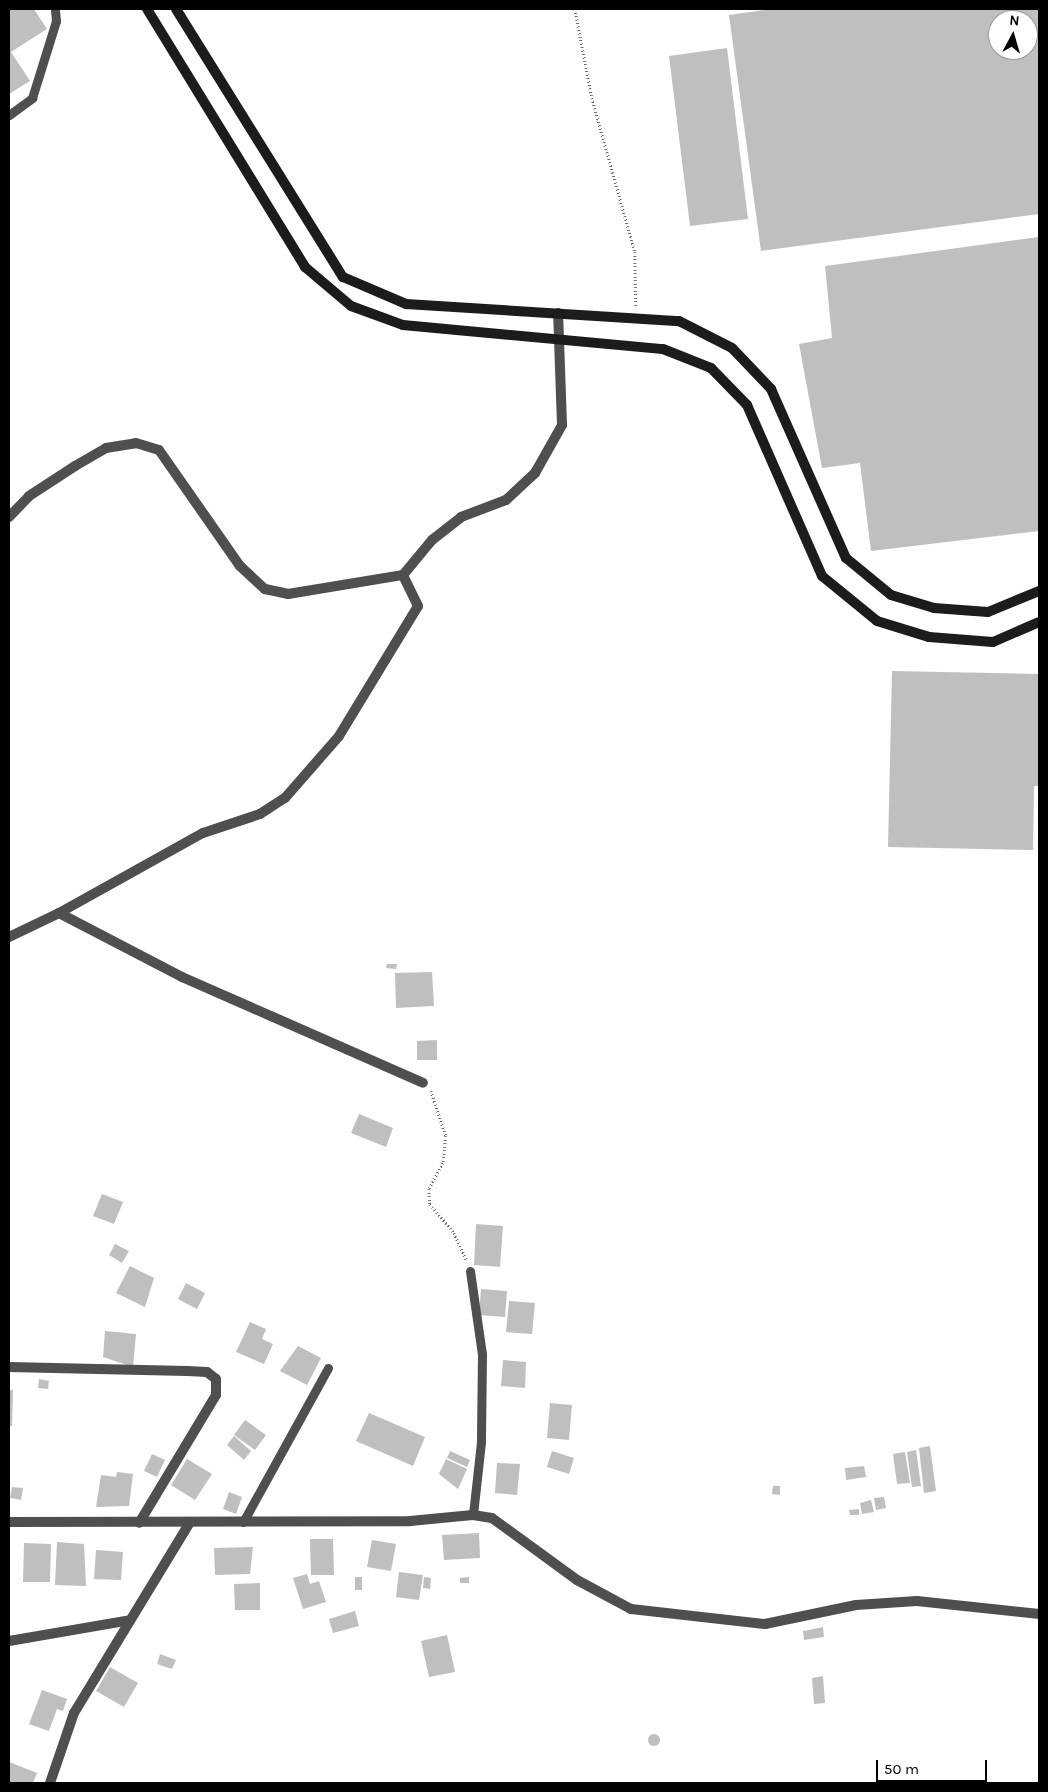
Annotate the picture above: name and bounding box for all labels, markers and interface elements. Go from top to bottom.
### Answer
north arrow [988,10,1038,60]
text: N [1009,12,1020,30]
scale bar [878,1750,989,1782]
text: 50 m [884,1760,919,1778]

